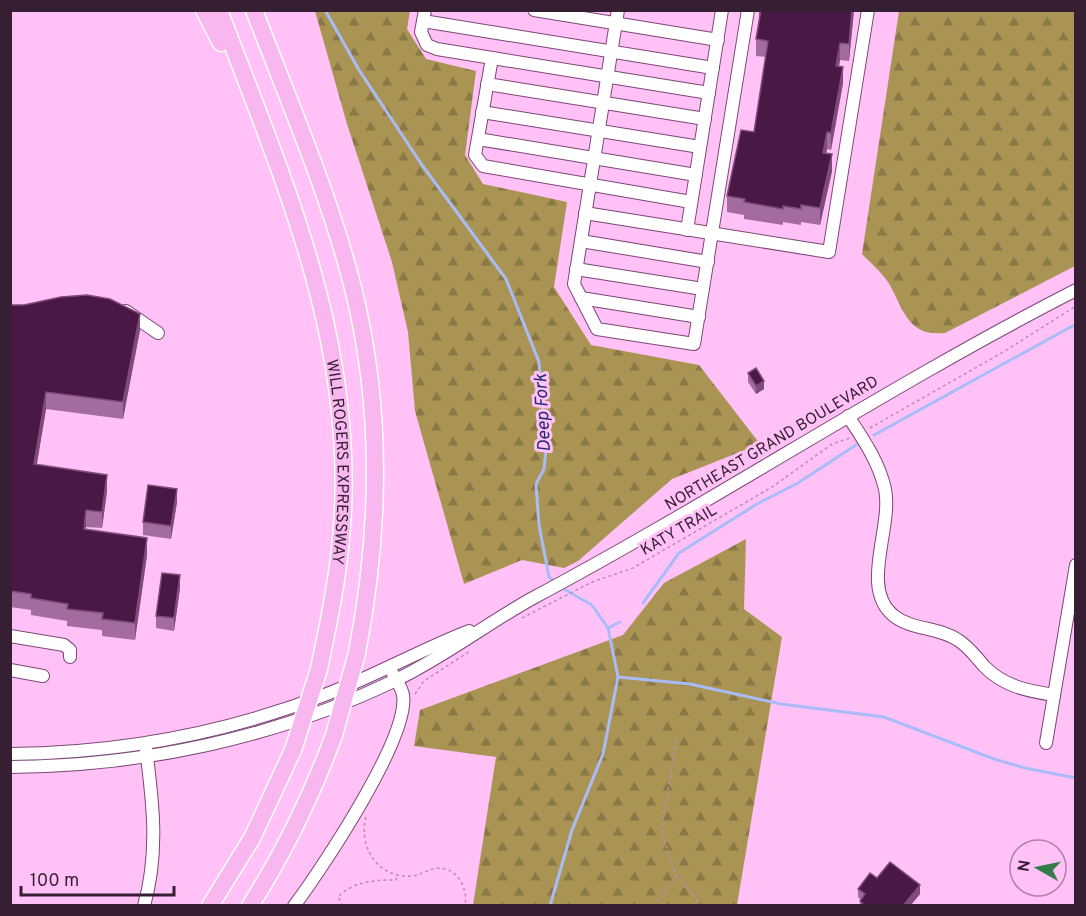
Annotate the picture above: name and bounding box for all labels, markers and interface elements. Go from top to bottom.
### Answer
street label: WILL ROGERS EXPRESSWAY [321,358,352,566]
water label: Deep Fork [530,372,557,452]
street label: NORTHEAST GRAND BOULEVARD [662,372,883,516]
street label: KATY TRAIL [637,501,721,561]
north arrow [1008,838,1068,898]
scale bar [21,859,174,897]
text: N [1014,859,1036,873]
text: 100 m [30,870,79,893]

